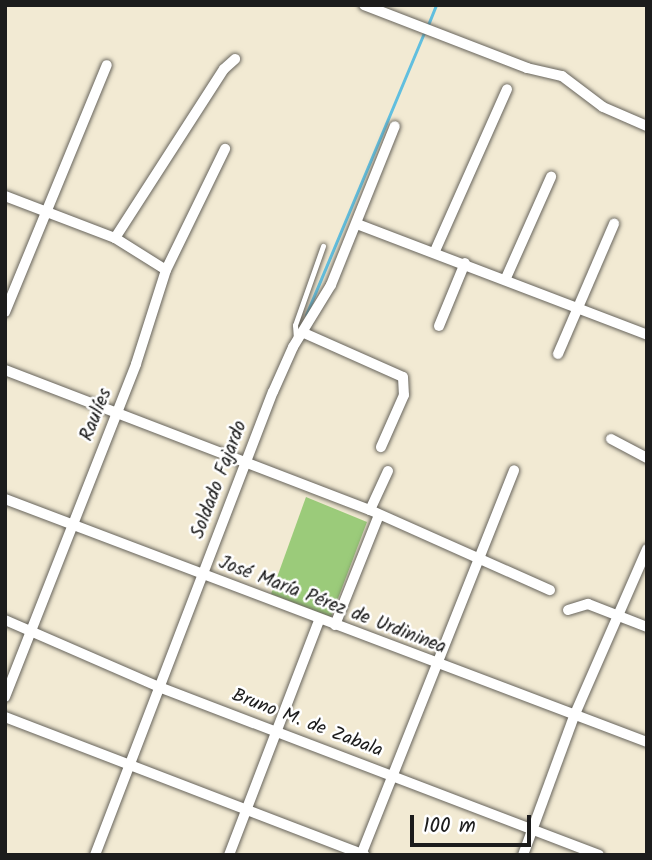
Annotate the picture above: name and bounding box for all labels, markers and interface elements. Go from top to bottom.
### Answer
street label: Raulíes [76,385,118,445]
street label: Soldado Fajardo [187,418,253,542]
street label: José María Pérez de Urdininea [215,552,449,660]
street label: Bruno M. de Zabala [228,685,386,763]
scale bar [414,800,535,844]
text: 100 m [423,810,476,843]

